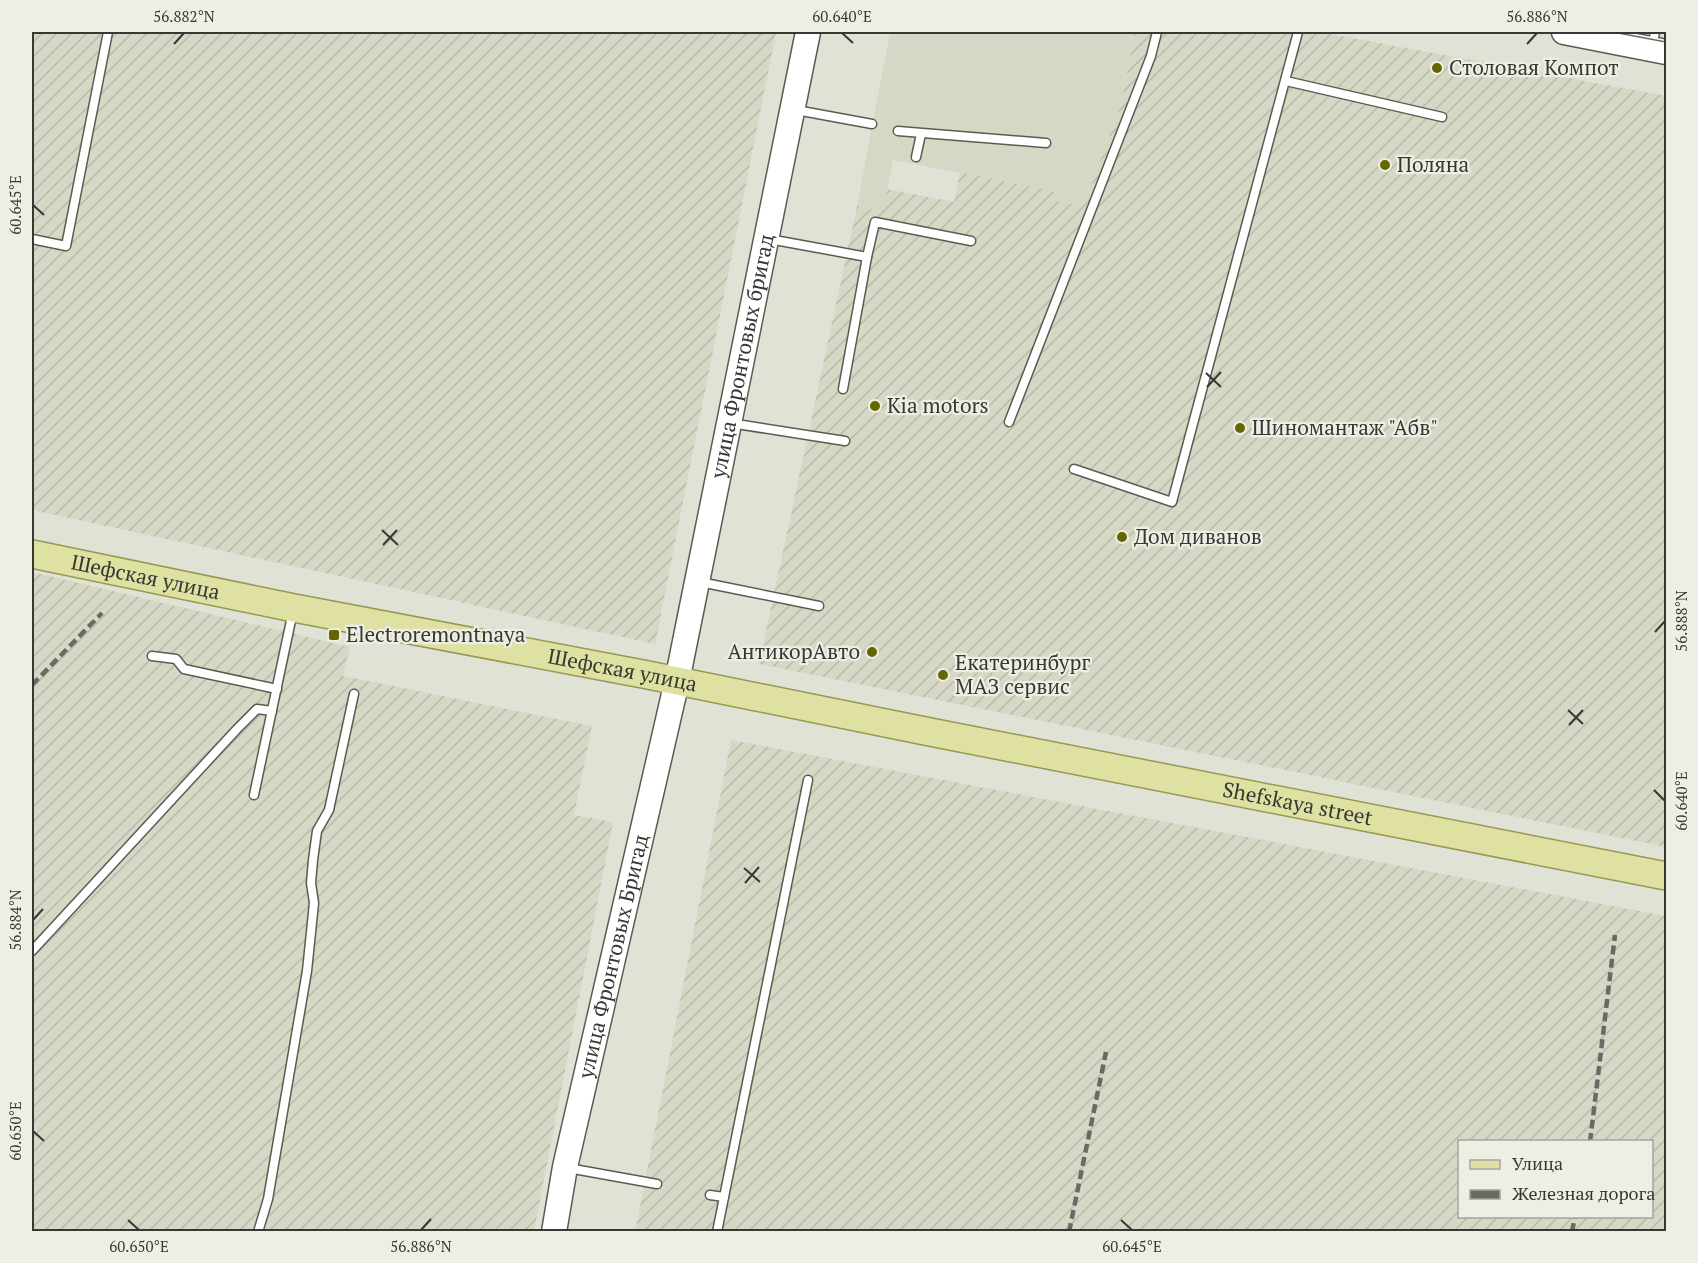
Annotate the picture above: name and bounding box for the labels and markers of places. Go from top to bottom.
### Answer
place label: Столовая Компот [1449,53,1619,81]
marker: Столовая Компот [1430,61,1444,75]
place label: Поляна [1397,150,1470,178]
marker: Поляна [1378,158,1392,172]
place label: Kia motors [887,391,989,419]
marker: Kia motors [868,399,882,413]
place label: Шиномантаж "Абв" [1252,413,1438,441]
marker: Шиномантаж "Абв" [1233,421,1247,435]
place label: Дом диванов [1134,522,1262,550]
marker: Дом диванов [1115,530,1129,544]
place label: Electroremontnaya [346,620,526,648]
marker: Electroremontnaya [327,628,341,642]
place label: АнтикорАвто [727,637,860,665]
marker: АнтикорАвто [865,645,879,659]
place label: Екатеринбург МАЗ сервис [955,648,1090,700]
marker: Екатеринбург МАЗ сервис [936,668,950,682]

